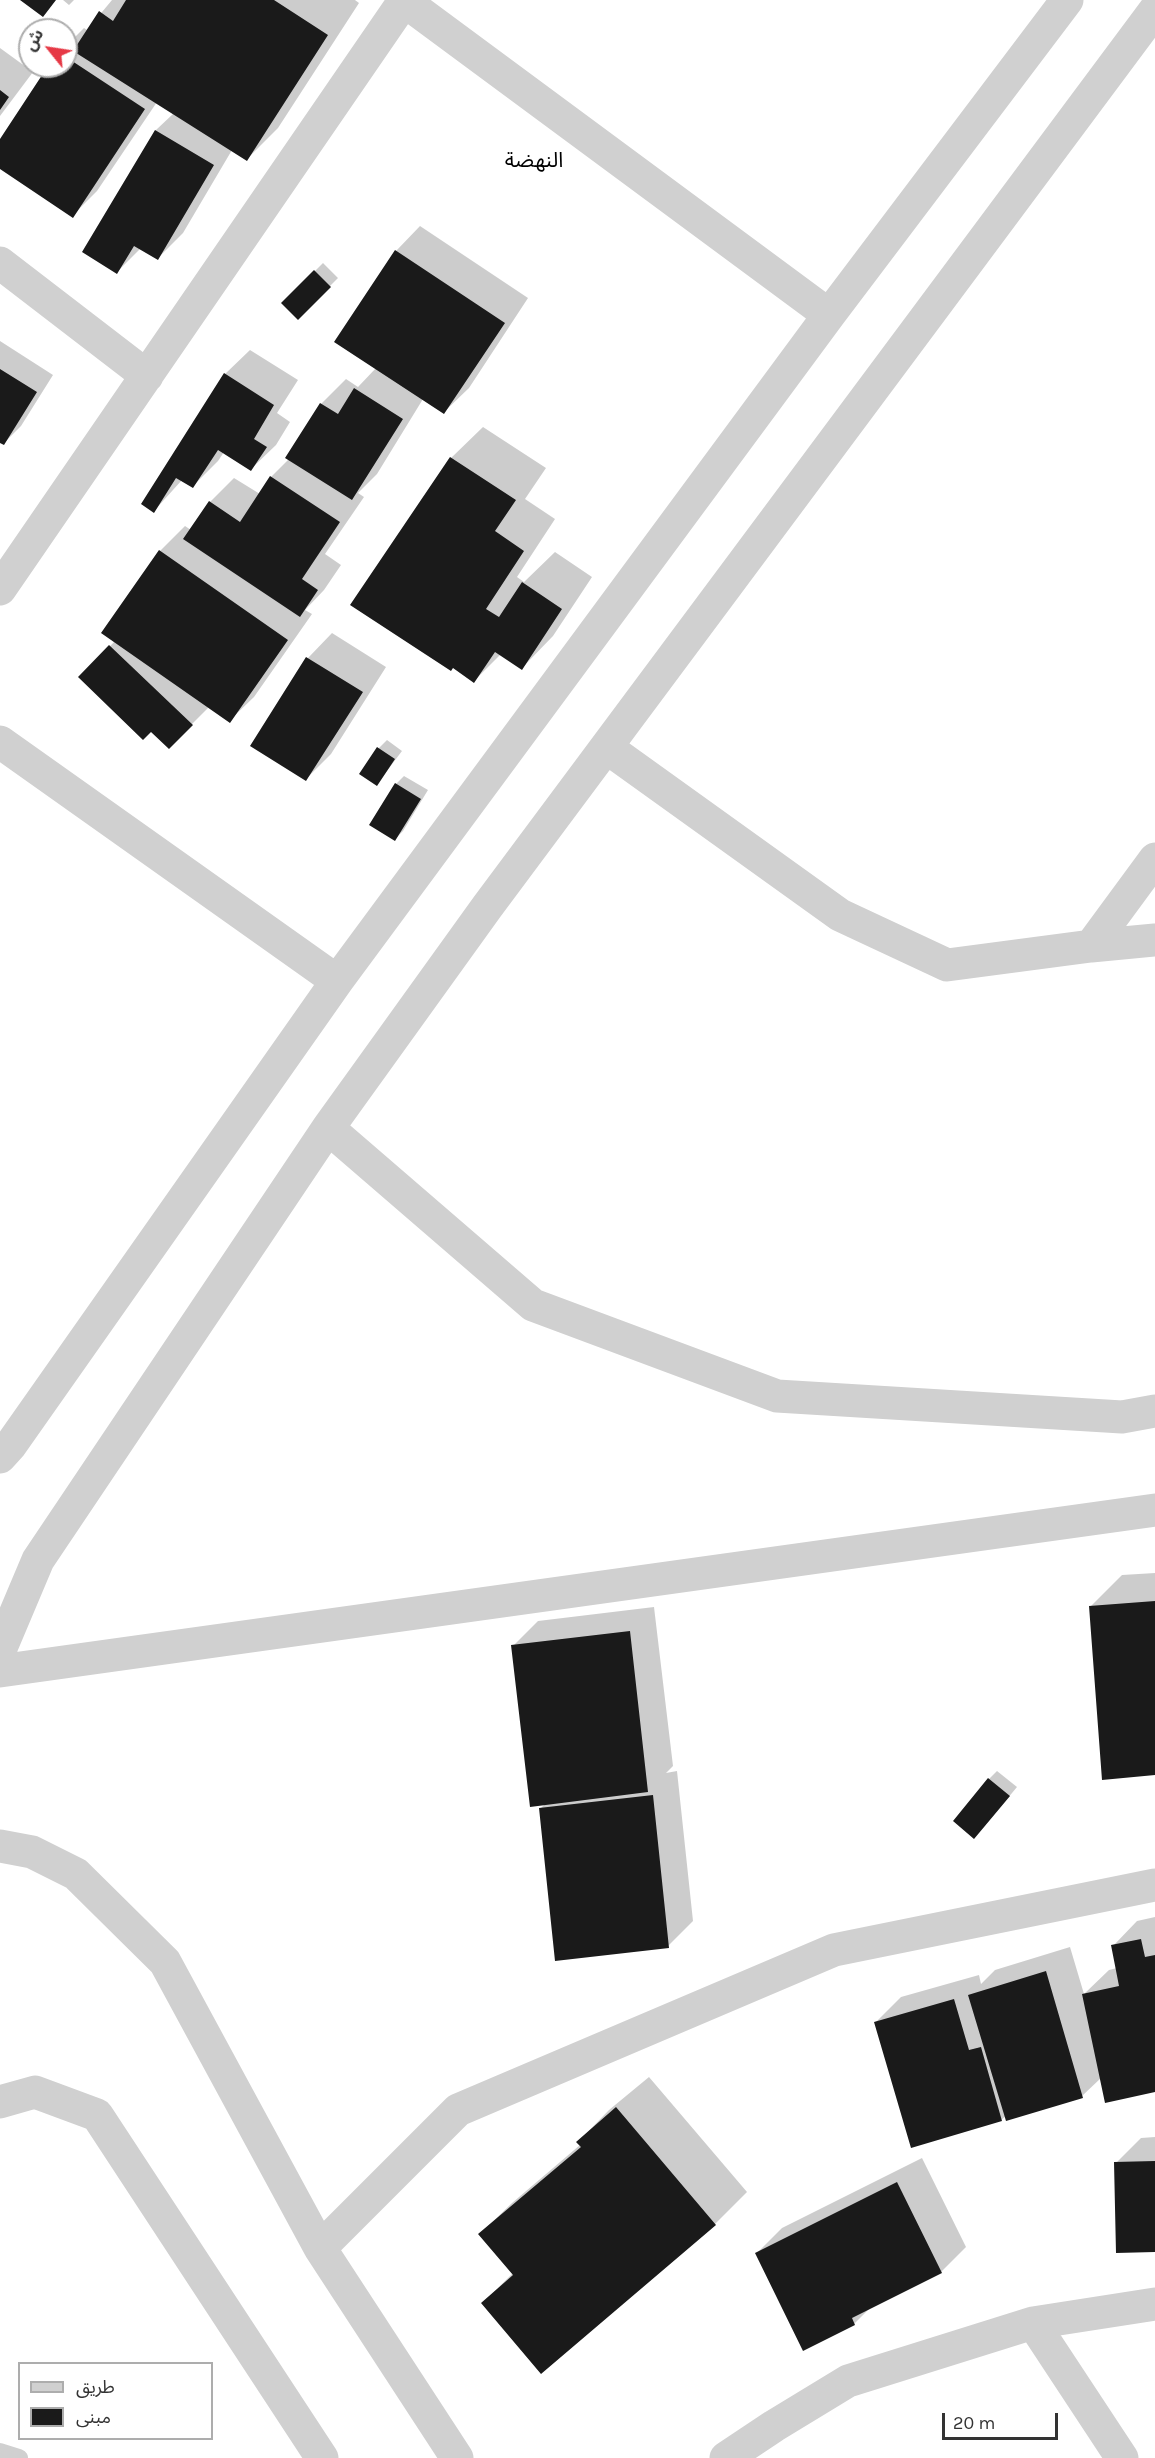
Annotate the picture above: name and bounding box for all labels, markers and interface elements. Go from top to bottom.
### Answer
north arrow [18,18,78,78]
text: ش [20,26,47,54]
district label: النهضة [505,148,563,174]
legend [18,2362,213,2440]
text: طريق [76,2376,115,2398]
scale bar [945,2401,1060,2439]
text: مبنى [76,2406,111,2428]
text: 20 m [953,2412,995,2434]

